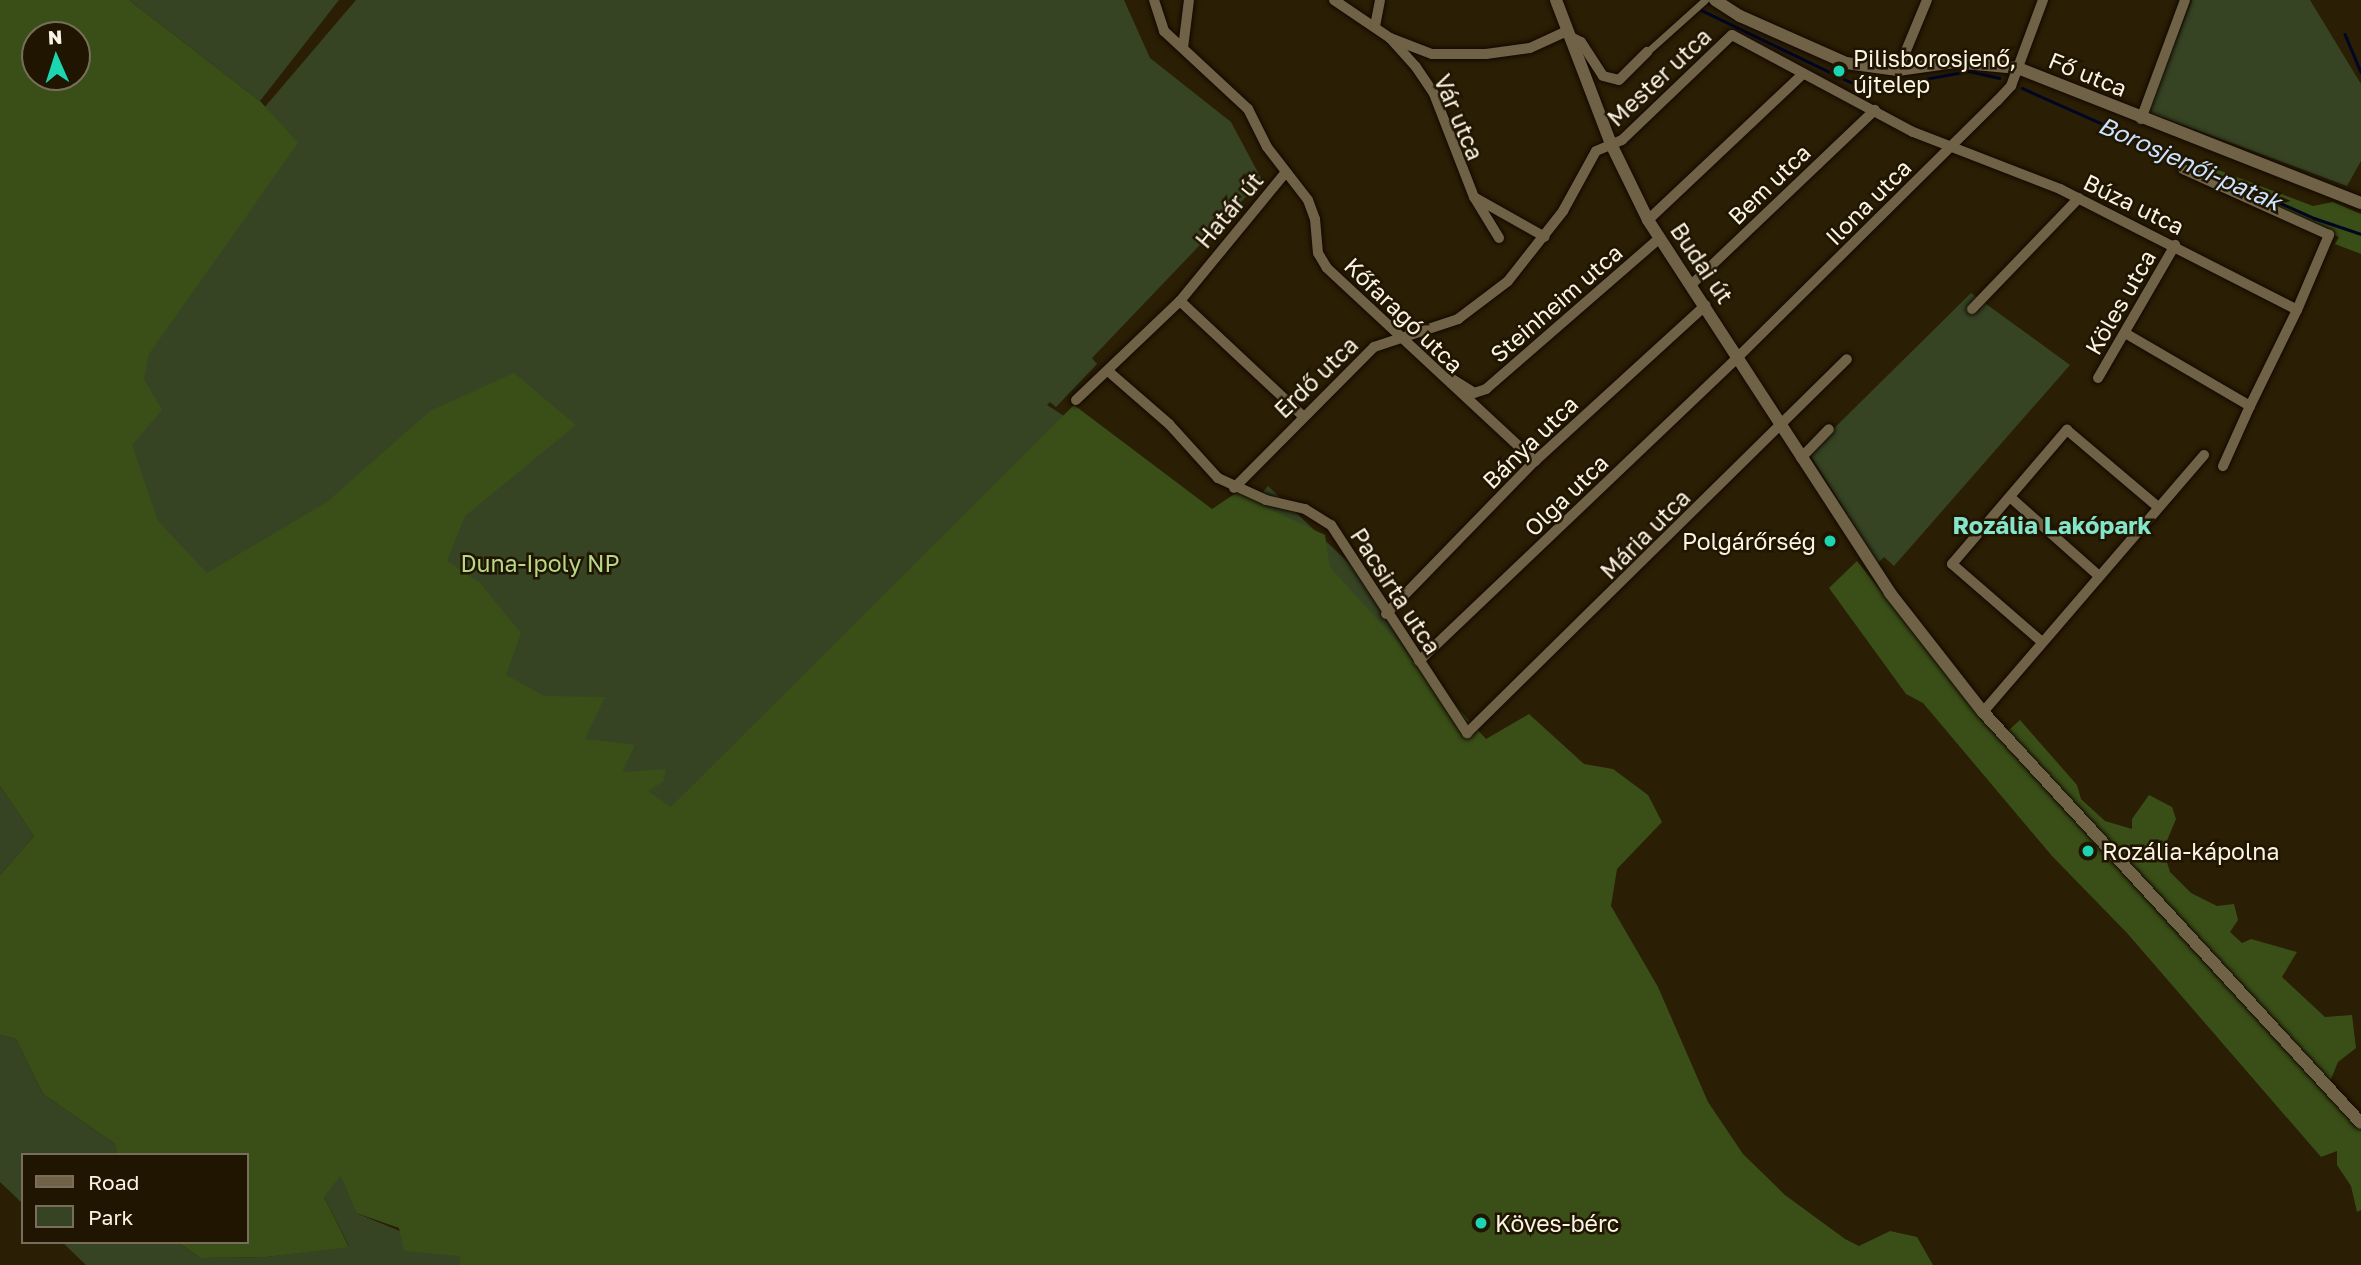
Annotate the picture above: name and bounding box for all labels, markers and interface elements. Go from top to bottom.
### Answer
north arrow [21,21,91,91]
street label: Mester utca [1602,22,1716,132]
text: N [47,25,63,48]
place label: Pilisborosjenő, újtelep [1853,44,2017,98]
street label: Fő utca [2045,46,2131,102]
marker: Pilisborosjenő, újtelep [1831,63,1847,79]
street label: Vár utca [1429,70,1489,164]
water label: Borosjenői-patak [2094,110,2286,216]
street label: Bem utca [1722,138,1816,230]
street label: Ilona utca [1819,153,1917,251]
street label: Határ út [1189,167,1269,253]
street label: Búza utca [2079,168,2189,240]
street label: Budai út [1665,217,1739,309]
street label: Steinheim utca [1484,238,1628,368]
street label: Köles utca [2079,245,2161,359]
street label: Kőfaragó utca [1339,252,1469,378]
street label: Erdő utca [1269,331,1363,423]
street label: Bánya utca [1477,390,1583,494]
street label: Olga utca [1518,448,1614,542]
street label: Mária utca [1594,483,1696,585]
district label: Rozália Lakópark [1953,511,2151,539]
street label: Pacsirta utca [1345,523,1447,659]
place label: Polgárőrség [1682,527,1816,555]
marker: Polgárőrség [1822,533,1838,549]
park label: Duna-Ipoly NP [460,549,620,577]
place label: Rozália-kápolna [2102,837,2279,865]
marker: Rozália-kápolna [2080,843,2096,859]
legend [21,1153,248,1244]
text: Road [88,1169,139,1195]
text: Park [88,1204,133,1230]
place label: Köves-bérc [1495,1209,1619,1237]
marker: Köves-bérc [1473,1215,1489,1231]

